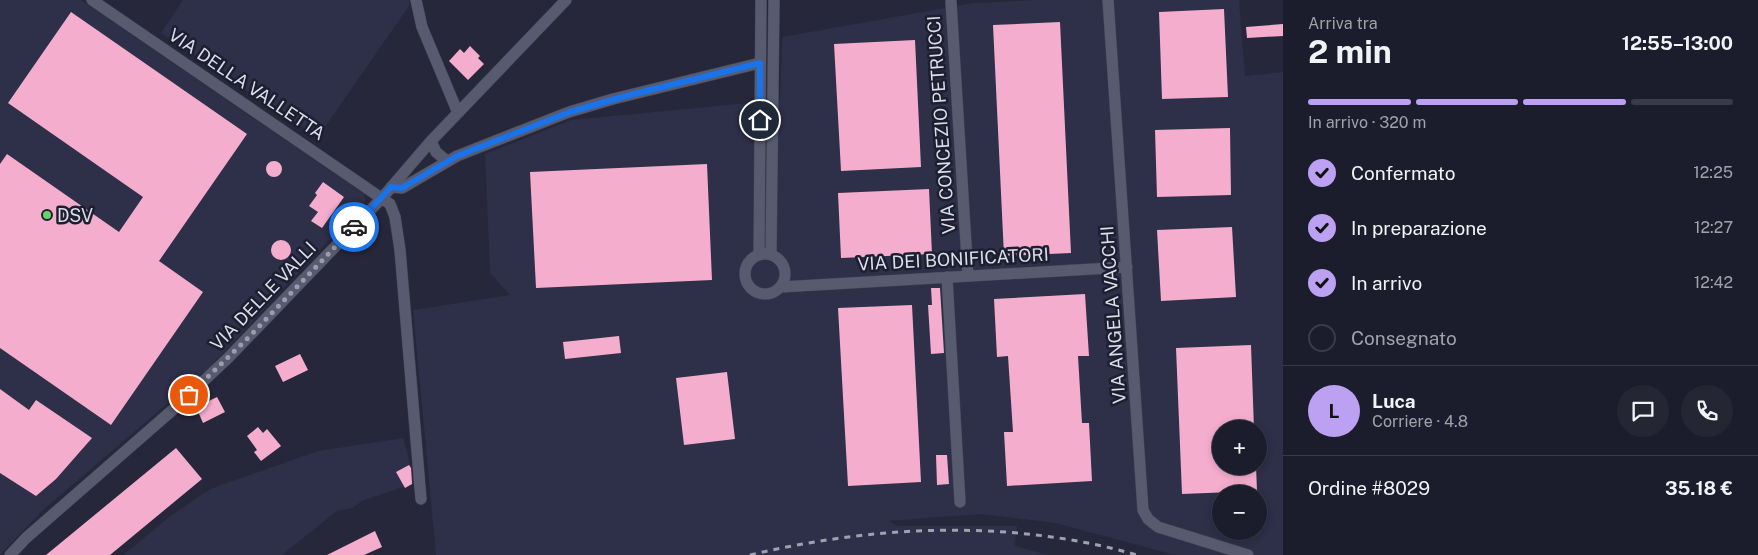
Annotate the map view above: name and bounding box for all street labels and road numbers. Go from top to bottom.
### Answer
street label: VIA CONCEZIO PETRUCCI [923,15,959,235]
street label: VIA DELLA VALLETTA [165,24,329,144]
street label: VIA ANGELA VACCHI [1096,225,1130,405]
street label: VIA DELLE VALLI [206,237,320,355]
street label: VIA DEI BONIFICATORI [857,243,1049,275]

